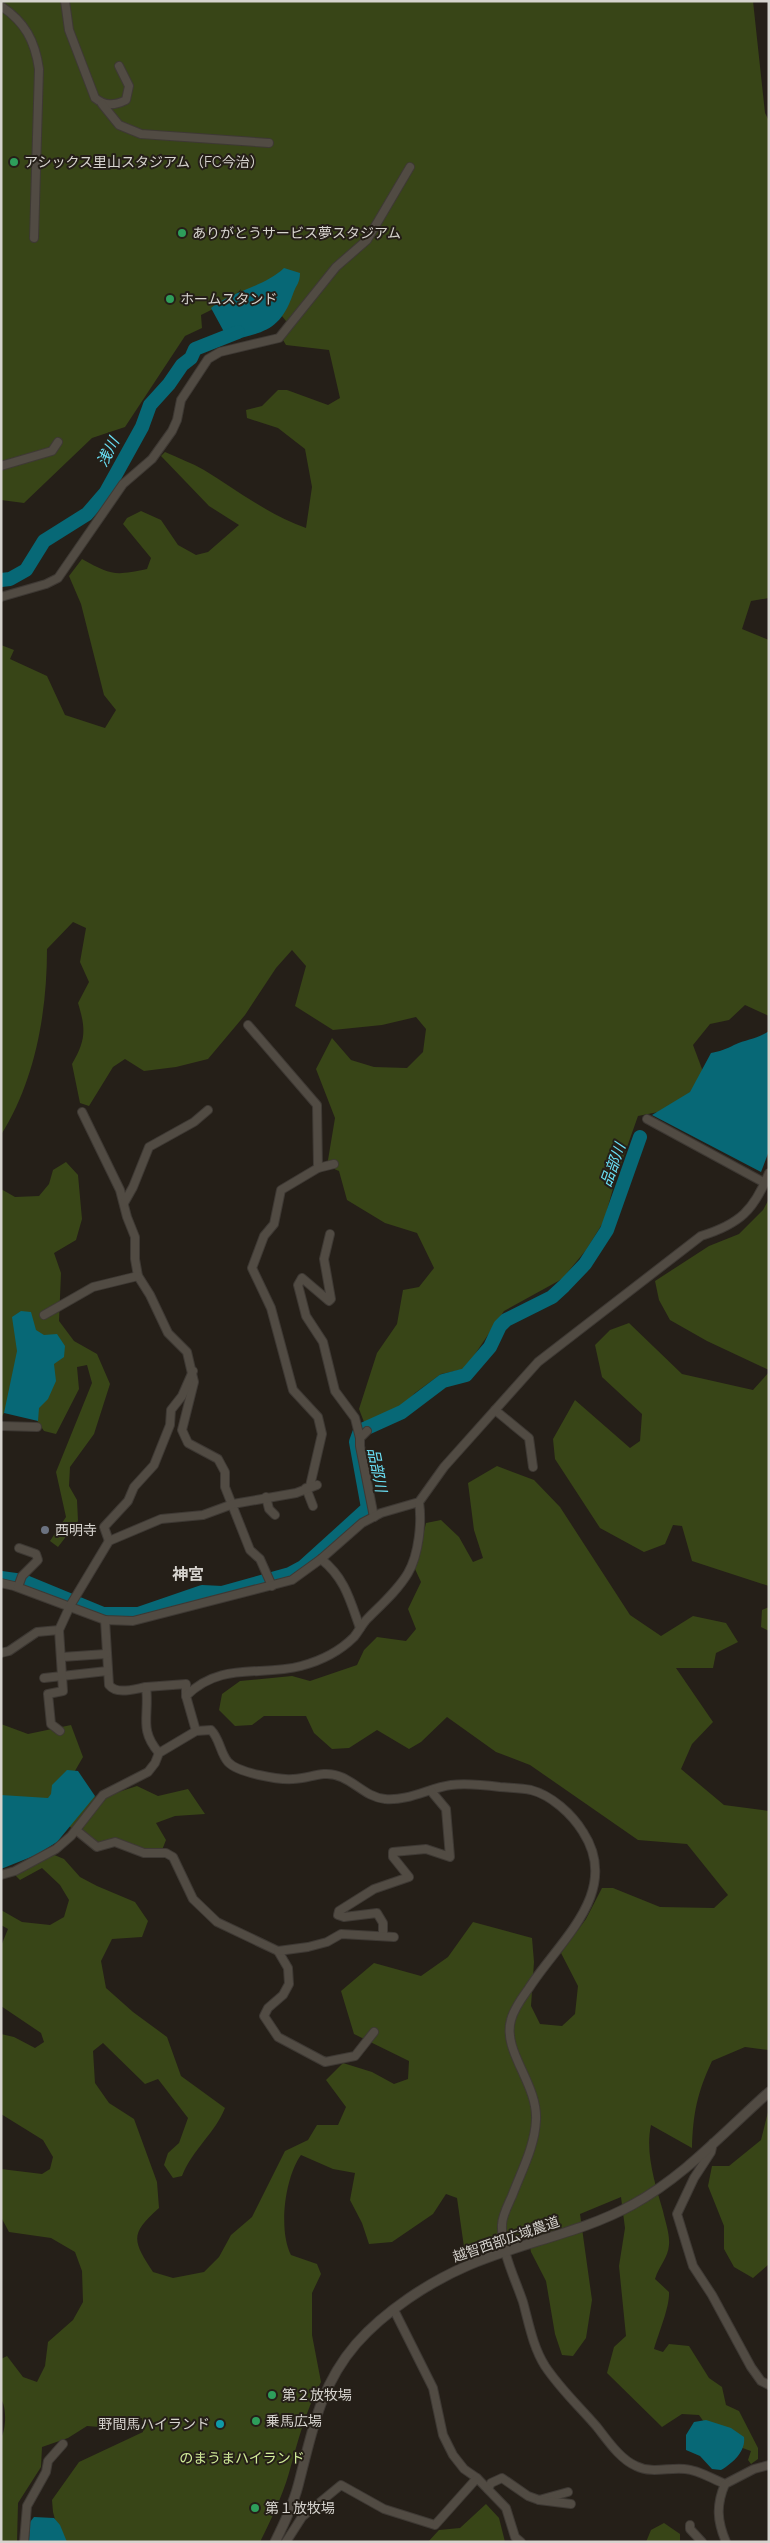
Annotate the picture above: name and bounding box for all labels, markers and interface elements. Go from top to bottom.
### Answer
place label: アシックス里山スタジアム（FC今治） [24,154,264,170]
marker: アシックス里山スタジアム（FC今治） [8,156,20,168]
place label: ありがとうサービス夢スタジアム [192,225,401,241]
marker: ありがとうサービス夢スタジアム [176,227,188,239]
place label: ホームスタンド [180,291,278,307]
marker: ホームスタンド [164,293,176,305]
water label: 浅川 [93,433,124,469]
water label: 品部川 [597,1139,630,1189]
water label: 品部川 [364,1446,391,1496]
place label: 西明寺 [55,1522,97,1538]
marker: 西明寺 [39,1524,51,1536]
district label: 神宮 [172,1565,204,1584]
street label: 越智西部広域農道 [450,2213,562,2265]
place label: 第２放牧場 [282,2387,352,2403]
marker: 第２放牧場 [266,2389,278,2401]
place label: 乗馬広場 [266,2413,322,2429]
marker: 乗馬広場 [250,2415,262,2427]
place label: 野間馬ハイランド [98,2416,210,2432]
marker: 野間馬ハイランド [214,2418,226,2430]
park label: のまうまハイランド [179,2450,305,2466]
place label: 第１放牧場 [265,2500,335,2516]
marker: 第１放牧場 [249,2502,261,2514]

